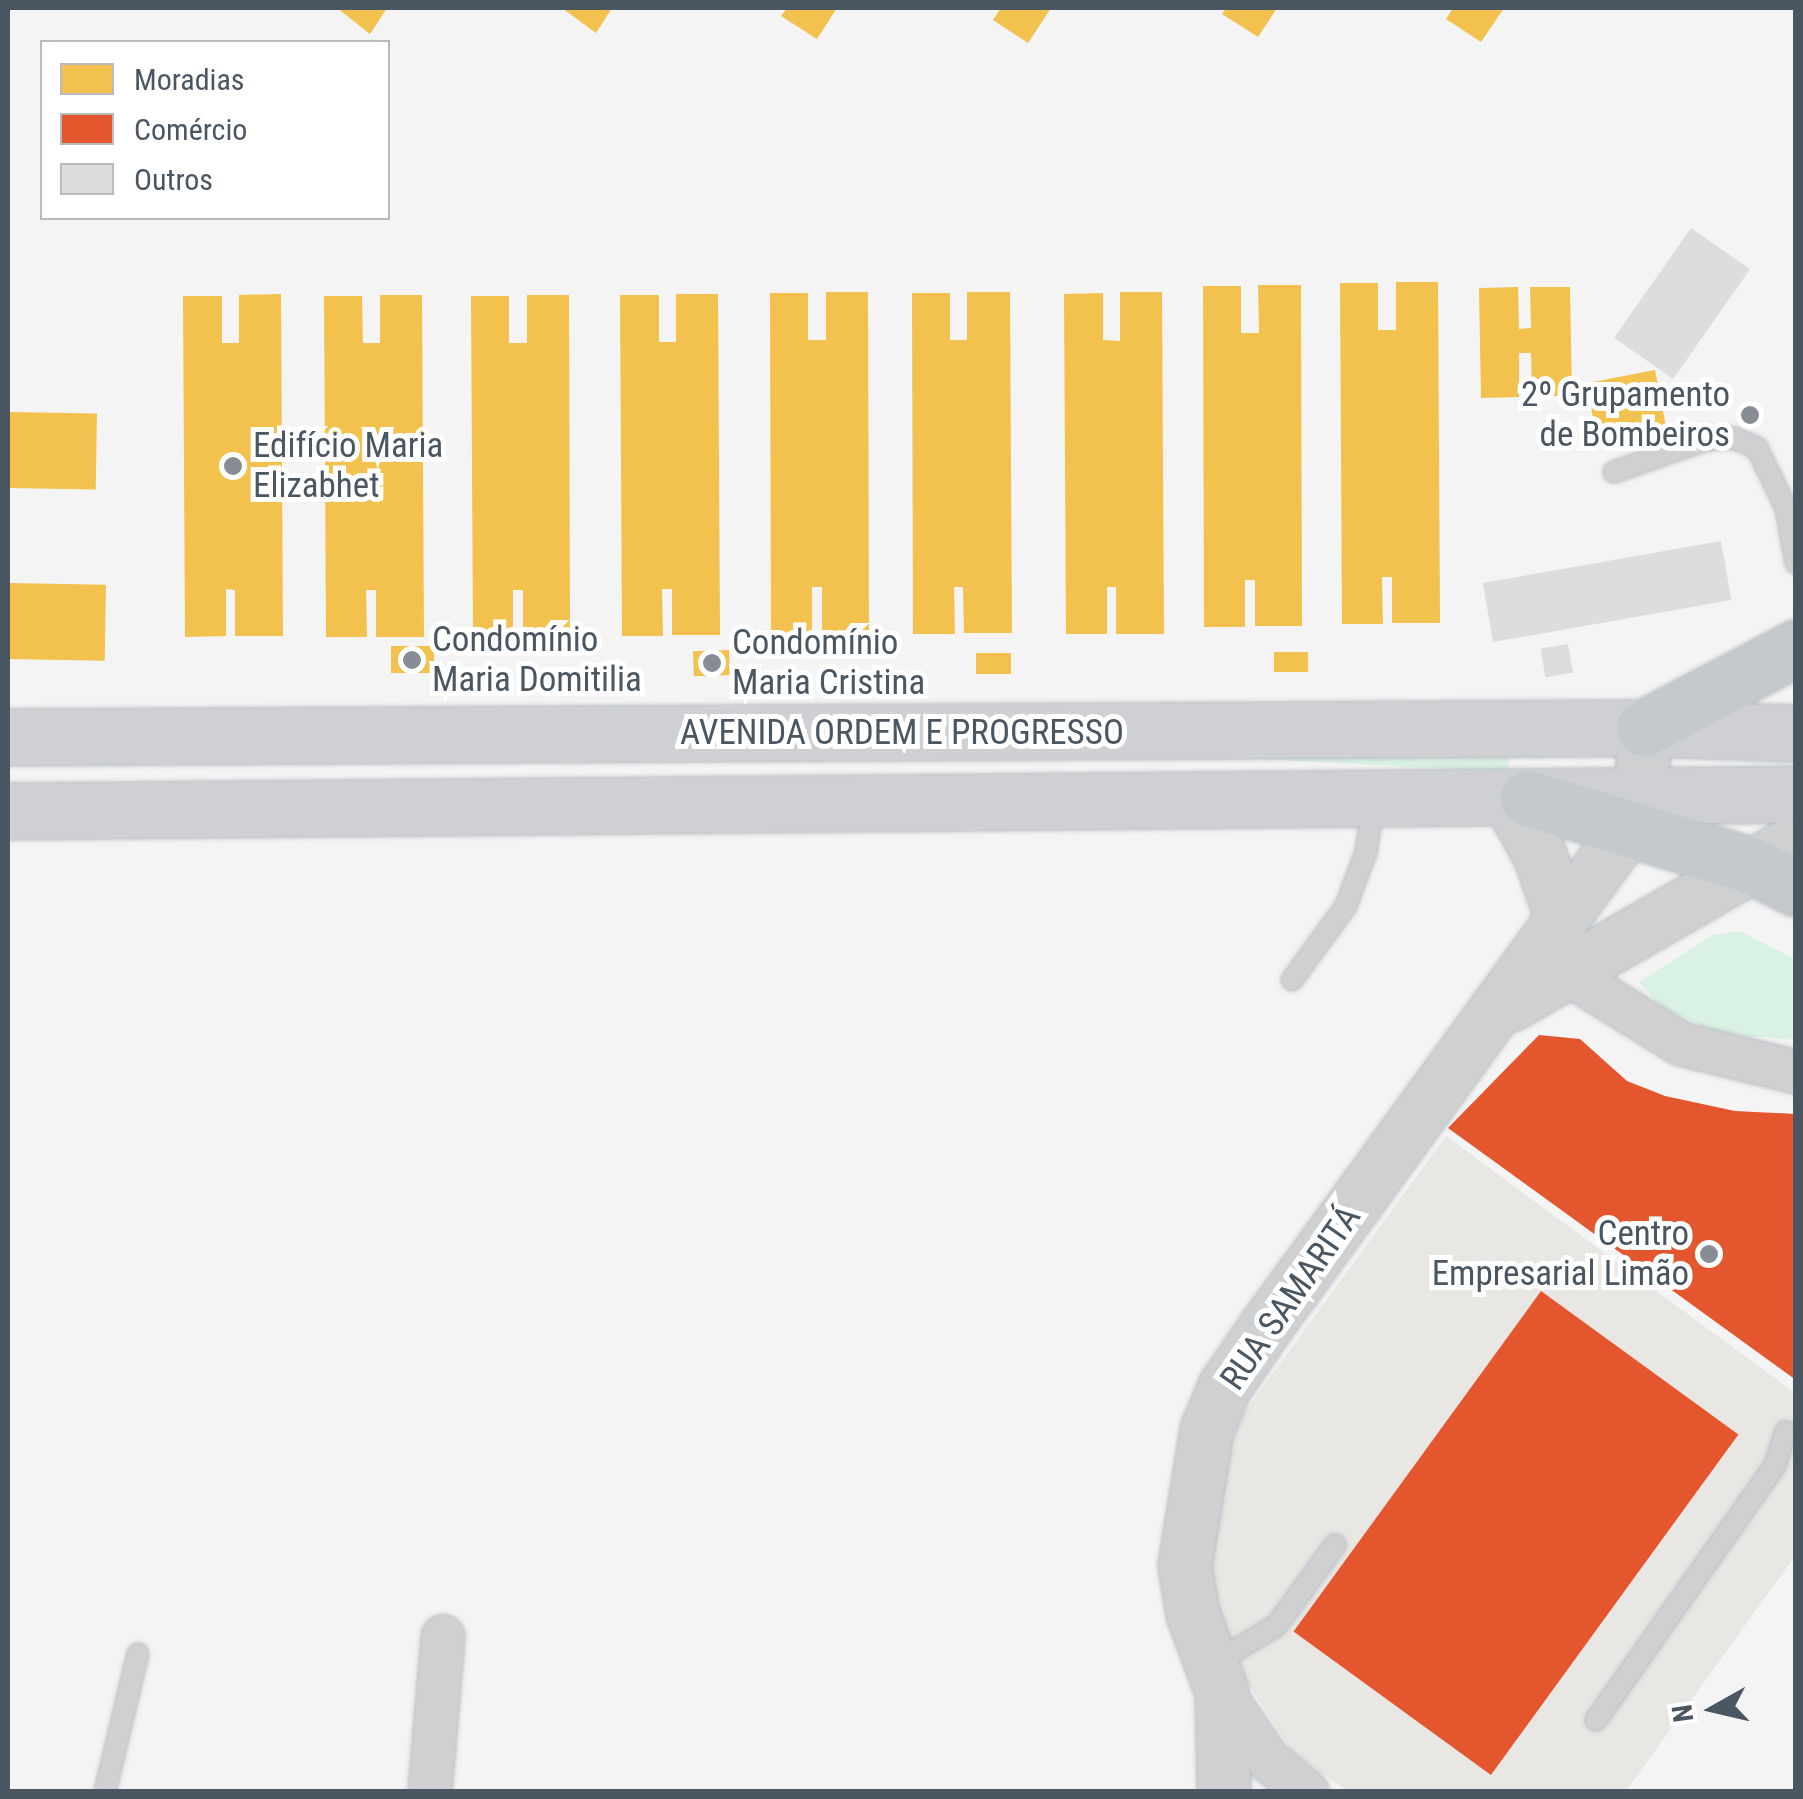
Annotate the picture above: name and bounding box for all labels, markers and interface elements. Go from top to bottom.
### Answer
legend [40,40,390,220]
text: Moradias [134,62,244,97]
text: Comércio [134,112,247,147]
text: Outros [134,162,213,197]
place label: 2º Grupamento de Bombeiros [1521,374,1730,456]
marker: 2º Grupamento de Bombeiros [1739,404,1761,426]
place label: Edifício Maria Elizabhet [253,425,443,507]
marker: Edifício Maria Elizabhet [222,455,244,477]
place label: Condomínio Maria Domitilia [432,619,642,701]
place label: Condomínio Maria Cristina [732,622,925,704]
marker: Condomínio Maria Domitilia [401,649,423,671]
marker: Condomínio Maria Cristina [701,652,723,674]
street label: AVENIDA ORDEM E PROGRESSO [680,712,1124,754]
street label: RUA SAMARITÁ [1212,1198,1370,1398]
place label: Centro Empresarial Limão [1432,1213,1689,1295]
marker: Centro Empresarial Limão [1698,1243,1720,1265]
north arrow [1663,1659,1763,1759]
text: N [1665,1702,1700,1724]

